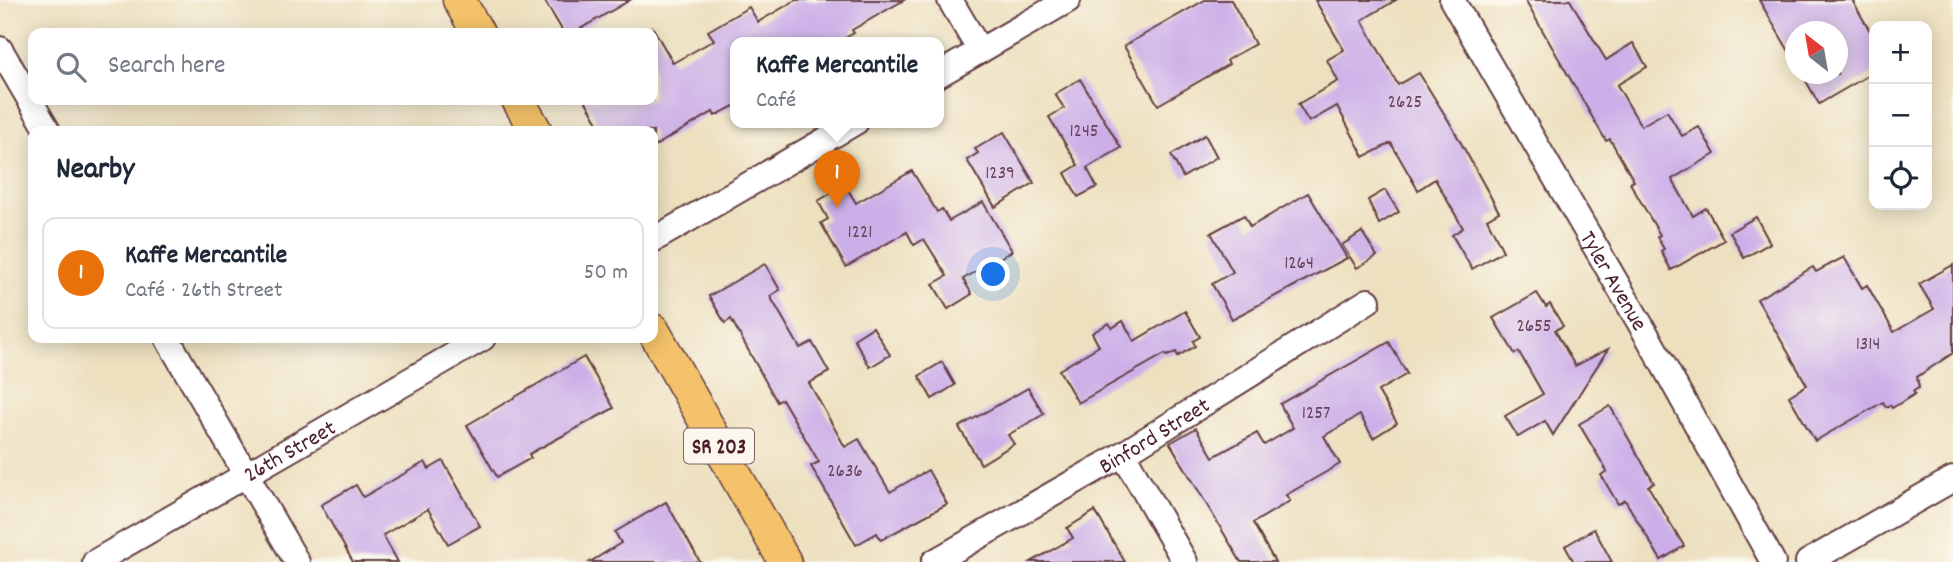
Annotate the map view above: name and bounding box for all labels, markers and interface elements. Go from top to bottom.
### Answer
north arrow [1785,21,1848,84]
map controls [1869,21,1932,210]
button: + [1869,21,1932,84]
search box [28,28,658,105]
popup [730,37,944,128]
icon: search [52,48,90,86]
text: Search here [108,48,226,85]
text: Kaffe Mercantile [756,48,918,85]
button: − [1869,84,1932,147]
text: Café [756,85,796,118]
house number: 2625 [1388,90,1422,117]
house number: 1245 [1069,119,1099,146]
button: locate [1869,147,1932,210]
text: Nearby [56,150,134,193]
pin: 1 [814,150,860,208]
house number: 1239 [985,161,1015,188]
house number: 1221 [848,220,872,247]
street label: Tyler Avenue [1570,226,1654,338]
text: Kaffe Mercantile [125,238,287,275]
house number: 1264 [1284,251,1314,278]
text: 1 [78,257,84,290]
text: 50 m [584,257,628,290]
your location [976,257,1010,291]
text: Café · 26th Street [125,275,282,308]
house number: 2655 [1516,314,1552,341]
house number: 1314 [1856,332,1880,359]
street label: Binford Street [1094,391,1217,484]
house number: 1257 [1302,401,1330,428]
street label: 26th Street [238,413,343,493]
road number: SR 203 [684,428,754,464]
house number: 2636 [827,459,863,486]

